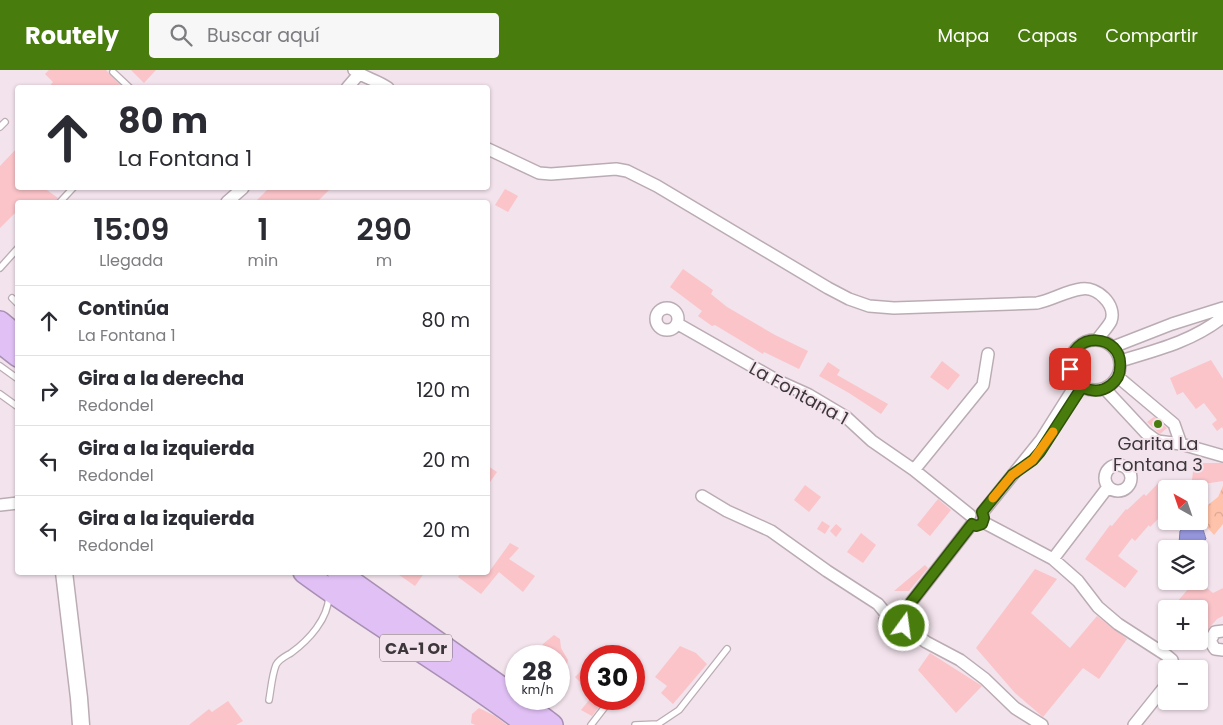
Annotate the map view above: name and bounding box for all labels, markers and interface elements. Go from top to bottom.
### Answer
search box [149,13,499,58]
text: Routely [25,19,119,52]
icon: search [167,21,195,49]
text: Buscar aquí [207,22,320,49]
text: Mapa [937,23,990,48]
text: Capas [1018,23,1077,48]
text: Compartir [1105,23,1198,48]
text: 80 m [118,96,208,145]
icon: ahead [35,105,100,170]
text: La Fontana 1 [118,143,252,174]
text: 15:09 [93,208,169,251]
text: 1 [257,208,268,251]
text: 290 [356,208,412,251]
text: Llegada [99,249,163,272]
text: min [248,249,278,272]
text: m [376,249,392,272]
text: Continúa [78,295,169,322]
icon: ahead [35,307,63,335]
text: 80 m [421,307,470,334]
text: La Fontana 1 [78,324,176,347]
pin [1049,348,1091,390]
street label: La Fontana 1 [745,355,853,431]
icon: arrive [1056,355,1084,383]
text: Gira a la derecha [78,365,244,392]
icon: right [35,377,63,405]
text: 120 m [416,377,470,404]
text: Redondel [78,394,154,417]
marker: Garita La Fontana 3 [1152,418,1164,430]
place label: Garita La Fontana 3 [1113,431,1203,477]
text: Gira a la izquierda [78,435,255,462]
icon: left [35,447,63,475]
text: 20 m [422,447,470,474]
text: Redondel [78,464,154,487]
north arrow [1158,480,1208,530]
map controls [1158,480,1208,710]
text: Gira a la izquierda [78,505,255,532]
icon: left [35,517,63,545]
text: 20 m [422,517,470,544]
text: Redondel [78,534,154,557]
button: layers [1158,540,1208,590]
position arrow [877,599,929,651]
button: + [1158,600,1208,650]
road number: CA-1 Or [380,634,452,662]
speed limit sign: 30 [580,645,645,710]
text: 28 [522,654,553,689]
button: − [1158,660,1208,710]
text: km/h [522,681,553,698]

